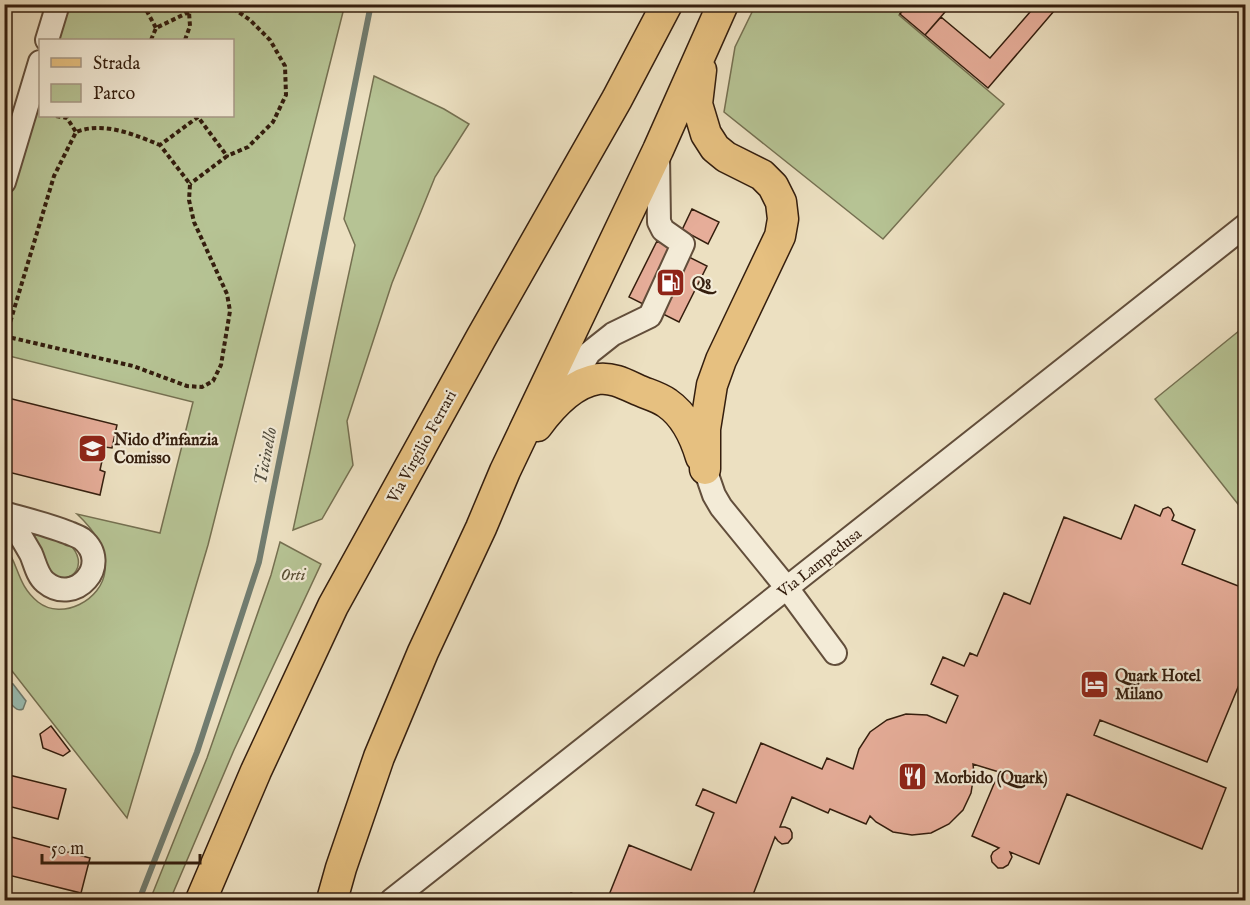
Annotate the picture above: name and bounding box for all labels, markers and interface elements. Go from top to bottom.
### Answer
legend [39,39,234,117]
text: Strada [93,53,140,76]
text: Parco [93,83,135,106]
fuel station icon: Q8 [655,267,687,299]
place label: Q8 [692,275,717,295]
street label: Via Virgilio Ferrari [383,387,462,508]
water label: Ticinello [250,425,283,487]
place label: Nido d'infanzia Comisso [113,431,219,469]
school or university icon: Nido d'infanzia Comisso [77,432,109,464]
street label: Via Lampedusa [773,524,866,603]
park label: Orti [281,566,307,586]
place label: Quark Hotel Milano [1115,667,1201,705]
hotel icon: Quark Hotel Milano [1078,668,1110,700]
restaurant icon: Morbido (Quark) [897,761,929,793]
place label: Morbido (Quark) [934,769,1048,789]
scale bar [42,827,200,865]
text: 50 m [51,838,84,861]

